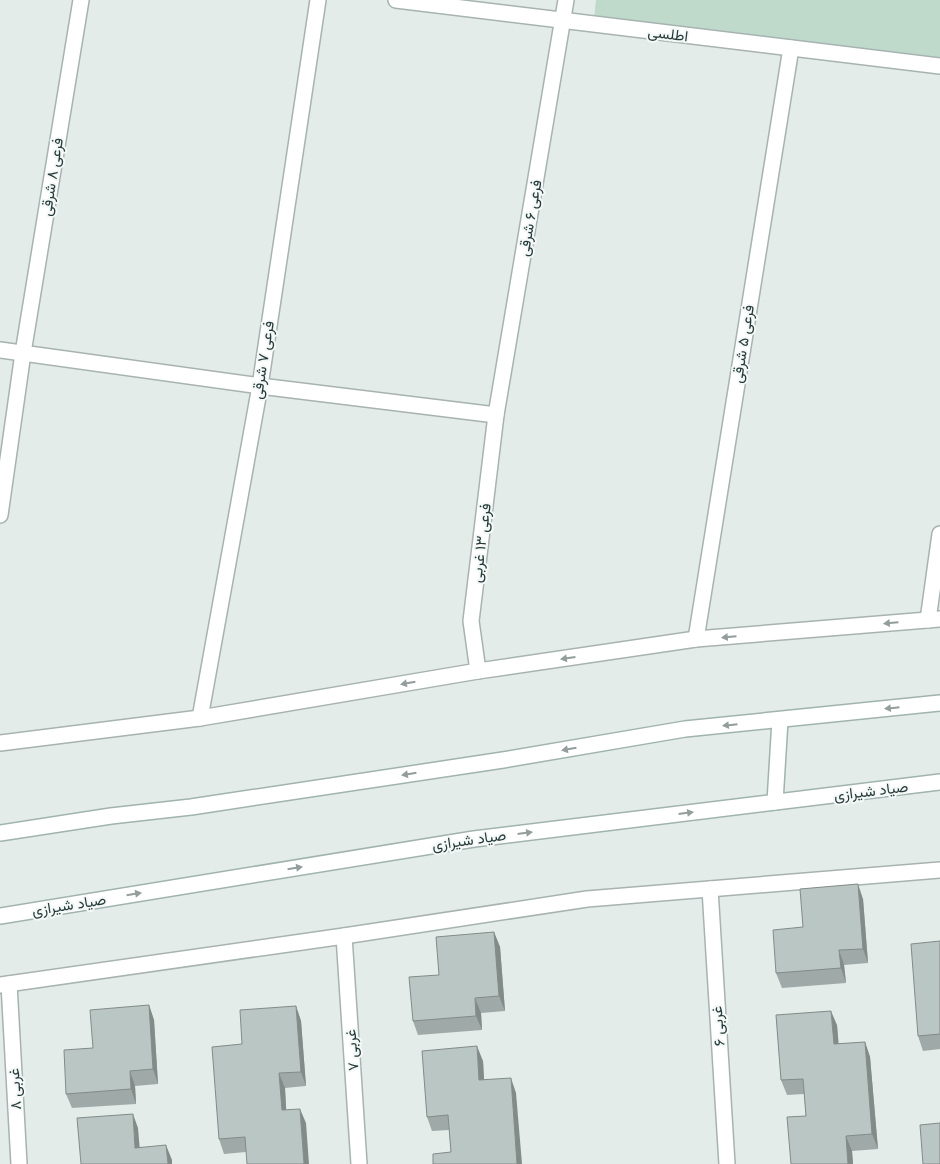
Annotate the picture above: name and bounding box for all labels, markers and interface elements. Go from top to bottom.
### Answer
street label: اطلسی [647,22,689,46]
street label: فرعی ۸ شرقی [36,136,68,218]
street label: فرعی ۶ شرقی [513,178,547,258]
street label: فرعی ۵ شرقی [727,303,759,385]
street label: فرعی ۷ شرقی [247,319,279,401]
street label: فرعی ۱۳ غربی [466,502,496,584]
one-way arrow [883,619,899,627]
one-way arrow [721,633,737,641]
one-way arrow [560,654,576,662]
one-way arrow [399,679,415,687]
one-way arrow [883,704,899,712]
one-way arrow [722,721,738,729]
one-way arrow [561,745,577,753]
one-way arrow [400,770,416,778]
street label: صیاد شیرازی [833,777,909,805]
one-way arrow [678,809,694,817]
street label: صیاد شیرازی [431,825,507,855]
one-way arrow [517,829,533,837]
one-way arrow [287,864,303,872]
street label: صیاد شیرازی [30,889,108,921]
one-way arrow [127,890,143,898]
street label: ۶ غربی [707,1005,729,1047]
street label: ۷ غربی [341,1028,363,1071]
street label: ۸ غربی [4,1068,26,1110]

